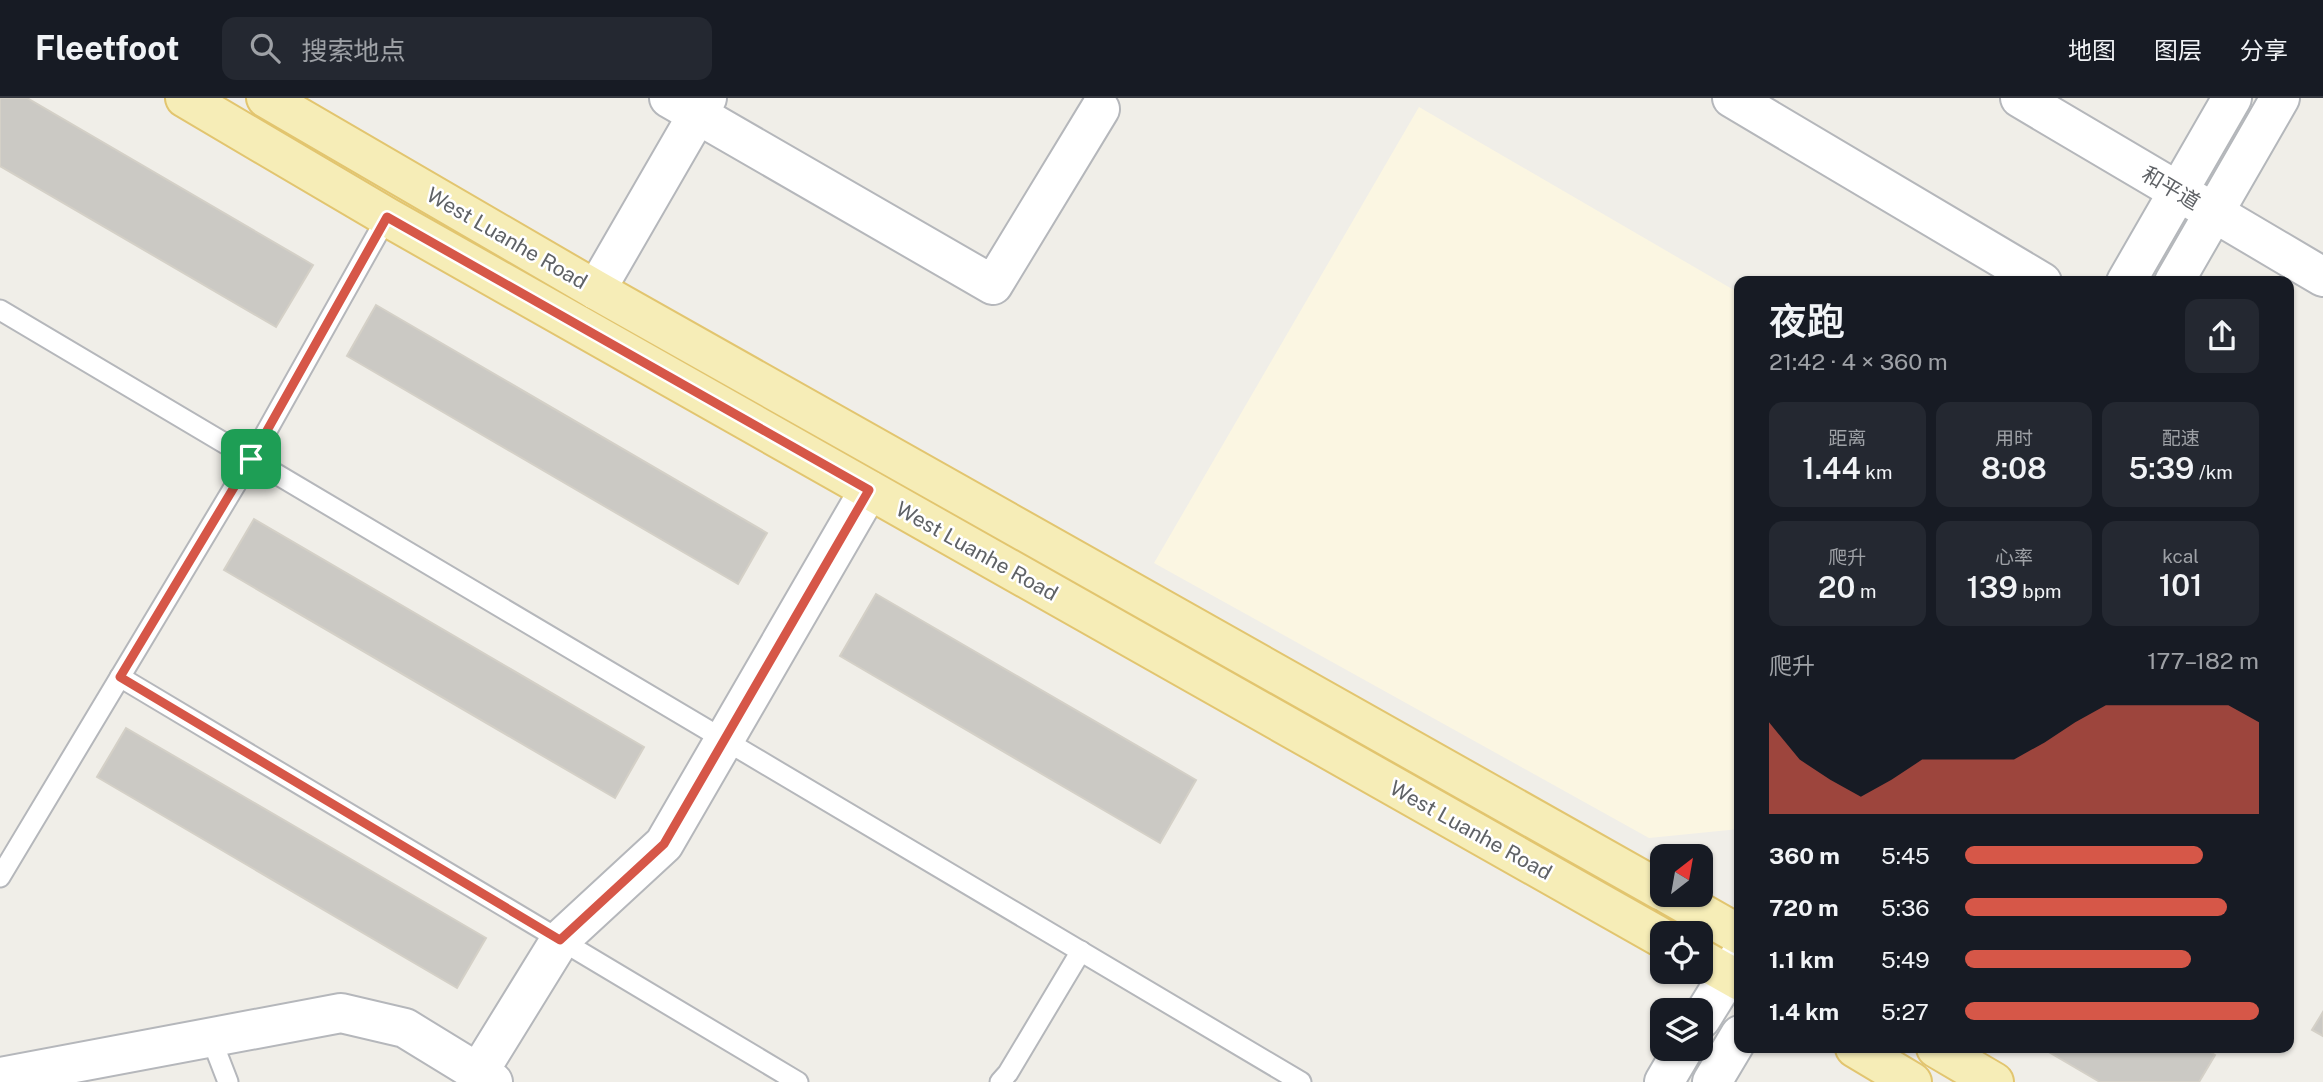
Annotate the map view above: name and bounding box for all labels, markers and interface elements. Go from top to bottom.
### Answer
search box [222,17,712,80]
text: Fleetfoot [35,29,180,67]
icon: search [246,29,284,67]
text: 搜索地点 [302,35,406,66]
text: 地图 [2068,36,2116,64]
text: 图层 [2154,36,2202,64]
text: 分享 [2240,36,2288,64]
street label: 和平道 [2138,161,2204,215]
street label: West Luanhe Road [422,182,592,294]
text: 夜跑 [1769,299,1845,344]
button: share [2185,299,2259,373]
text: 21:42 · 4 × 360 m [1769,348,1948,375]
text: 距离 [1828,427,1866,449]
text: 用时 [1995,427,2033,449]
text: 配速 [2162,427,2200,449]
pin [221,429,281,489]
icon: arrive [232,440,270,478]
text: 1.44 [1802,450,1861,486]
text: 8:08 [1981,450,2047,486]
text: 5:39 [2129,450,2194,486]
text: km [1861,461,1892,483]
text: /km [2194,461,2233,483]
street label: West Luanhe Road [892,496,1062,606]
text: kcal [2162,545,2199,567]
text: 爬升 [1828,546,1866,568]
text: 心率 [1995,546,2033,568]
text: 101 [2159,567,2203,603]
text: 20 [1818,569,1856,605]
text: 139 [1967,569,2018,605]
text: m [1856,580,1877,602]
text: bpm [2018,580,2061,602]
text: 177–182 m [2147,647,2259,674]
text: 爬升 [1769,652,1815,679]
street label: West Luanhe Road [1386,775,1556,885]
text: 360 m [1769,842,1840,869]
text: 5:45 [1881,842,1930,869]
north arrow [1650,844,1713,906]
map controls [1650,844,1713,1061]
text: 720 m [1769,894,1839,921]
text: 5:36 [1881,894,1930,921]
button: locate [1650,921,1713,984]
text: 1.1 km [1769,946,1834,973]
text: 5:49 [1881,946,1930,973]
button: layers [1650,998,1713,1061]
text: 1.4 km [1769,998,1839,1025]
text: 5:27 [1881,998,1929,1025]

